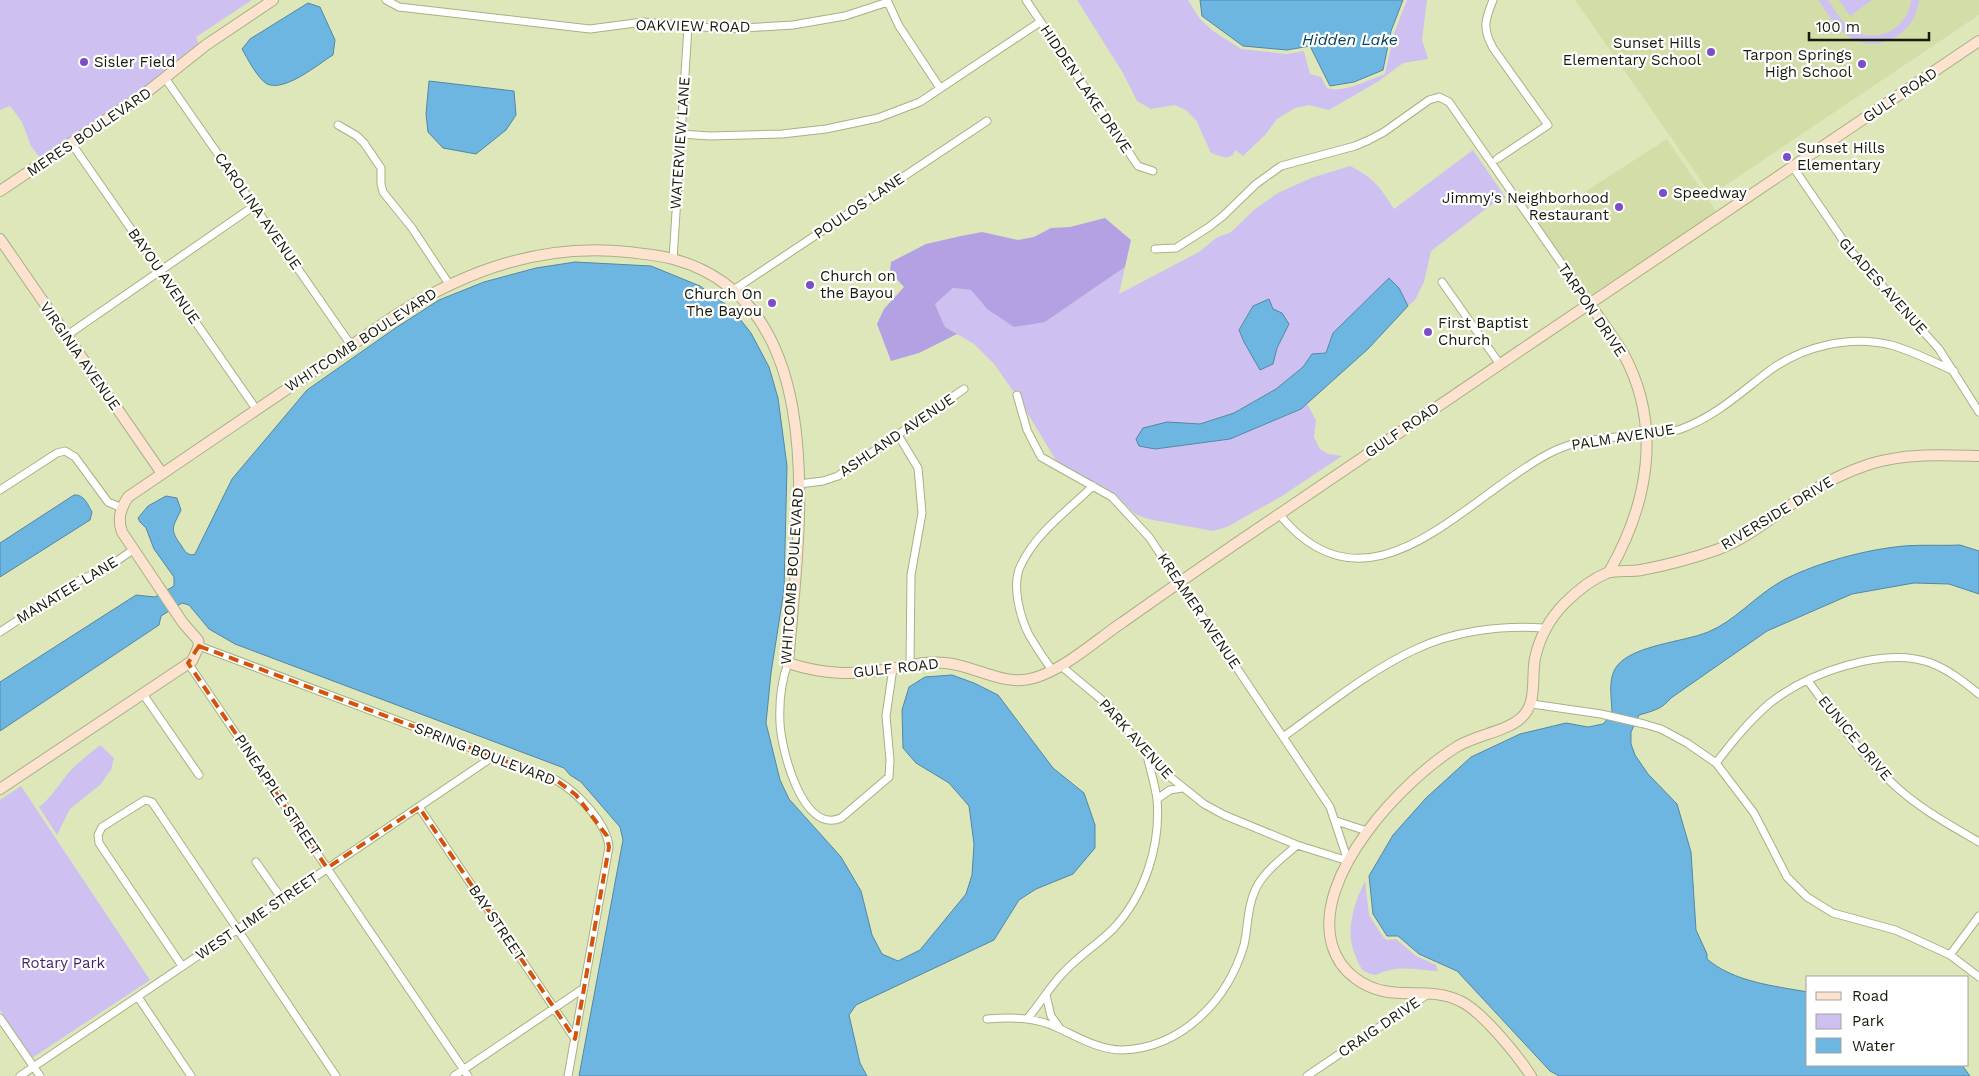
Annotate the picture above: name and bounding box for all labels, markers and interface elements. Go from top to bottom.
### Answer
scale bar [1809,10,1929,42]
street label: OAKVIEW ROAD [635,16,751,36]
text: 100 m [1816,18,1860,36]
street label: HIDDEN LAKE DRIVE [1036,21,1136,157]
water label: Hidden Lake [1302,30,1398,49]
place label: Sunset Hills Elementary School [1563,34,1701,69]
marker: Sunset Hills Elementary School [1705,46,1717,58]
place label: Tarpon Springs High School [1743,46,1852,81]
place label: Sisler Field [94,53,175,71]
marker: Sisler Field [78,56,90,68]
marker: Tarpon Springs High School [1856,58,1868,70]
street label: GULF ROAD [1859,64,1941,126]
street label: WATERVIEW LANE [666,76,694,210]
street label: MERES BOULEVARD [23,84,155,180]
place label: Sunset Hills Elementary [1797,139,1885,174]
street label: CAROLINA AVENUE [211,149,305,273]
marker: Sunset Hills Elementary [1781,151,1793,163]
street label: POULOS LANE [810,169,908,243]
place label: Speedway [1673,184,1747,202]
marker: Speedway [1657,187,1669,199]
place label: Jimmy's Neighborhood Restaurant [1442,189,1610,224]
marker: Jimmy's Neighborhood Restaurant [1613,201,1625,213]
street label: BAYOU AVENUE [124,225,204,327]
street label: GLADES AVENUE [1835,234,1931,338]
street label: TARPON DRIVE [1554,260,1630,360]
place label: Church on the Bayou [820,267,896,302]
marker: Church on the Bayou [804,279,816,291]
street label: WHITCOMB BOULEVARD [282,284,440,396]
place label: Church On The Bayou [684,285,762,320]
marker: Church On The Bayou [766,297,778,309]
street label: VIRGINIA AVENUE [36,298,124,414]
place label: First Baptist Church [1438,314,1529,349]
marker: First Baptist Church [1422,326,1434,338]
street label: ASHLAND AVENUE [836,390,958,480]
street label: GULF ROAD [1361,399,1443,461]
street label: PALM AVENUE [1570,420,1676,454]
street label: RIVERSIDE DRIVE [1718,472,1836,554]
street label: WHITCOMB BOULEVARD [777,487,807,665]
street label: KREAMER AVENUE [1154,550,1244,672]
street label: MANATEE LANE [13,553,121,627]
street label: GULF ROAD [852,655,940,681]
street label: EUNICE DRIVE [1814,692,1896,784]
street label: PARK AVENUE [1095,695,1177,783]
street label: SPRING BOULEVARD [412,719,558,789]
street label: PINEAPPLE STREET [231,731,325,859]
street label: WEST LIME STREET [192,868,322,964]
street label: BAY STREET [465,881,529,965]
park label: Rotary Park [21,954,106,972]
legend [1806,976,1969,1066]
text: Road [1852,987,1889,1005]
street label: CRAIG DRIVE [1335,993,1423,1061]
text: Park [1852,1012,1885,1030]
text: Water [1852,1037,1895,1055]

